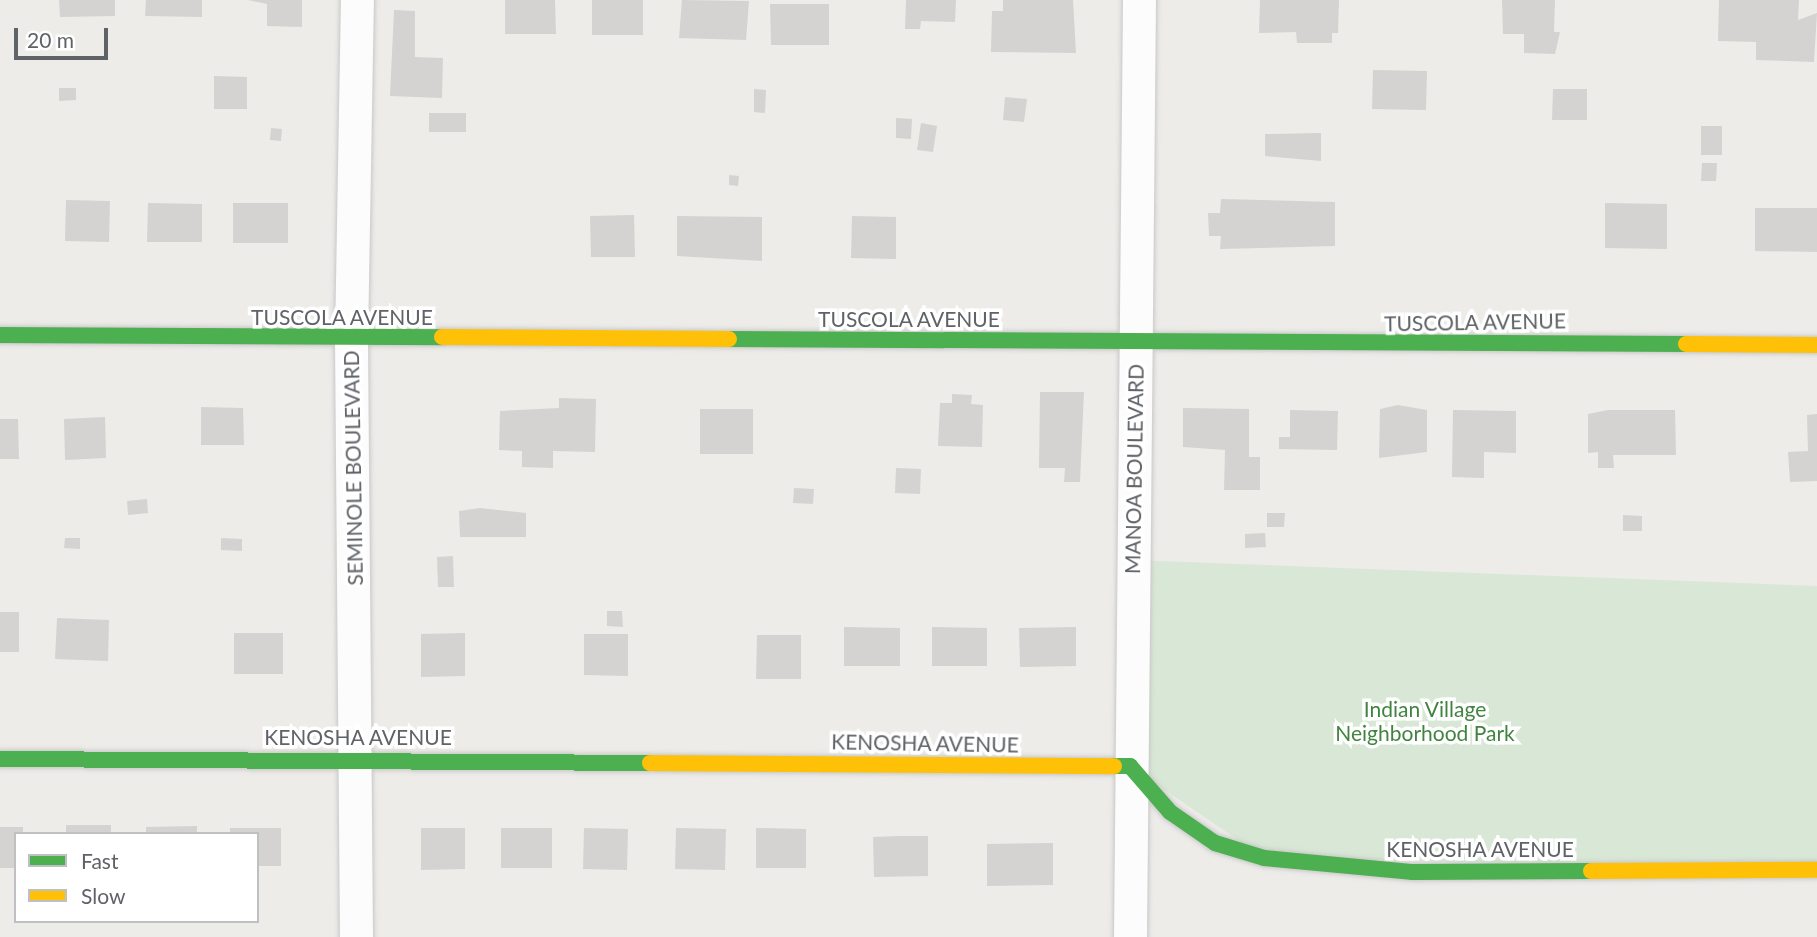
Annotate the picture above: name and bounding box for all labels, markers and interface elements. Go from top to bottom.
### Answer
scale bar [18,14,112,58]
text: 20 m [27,27,74,52]
street label: TUSCOLA AVENUE [250,304,434,330]
street label: TUSCOLA AVENUE [817,306,1001,332]
street label: TUSCOLA AVENUE [1383,308,1567,336]
street label: SEMINOLE BOULEVARD [338,350,368,586]
street label: MANOA BOULEVARD [1120,363,1148,575]
park label: Indian Village Neighborhood Park [1335,696,1515,746]
street label: KENOSHA AVENUE [264,724,452,750]
street label: KENOSHA AVENUE [830,729,1020,757]
legend [14,832,259,923]
street label: KENOSHA AVENUE [1386,836,1574,862]
text: Fast [81,848,118,873]
text: Slow [81,883,125,908]

